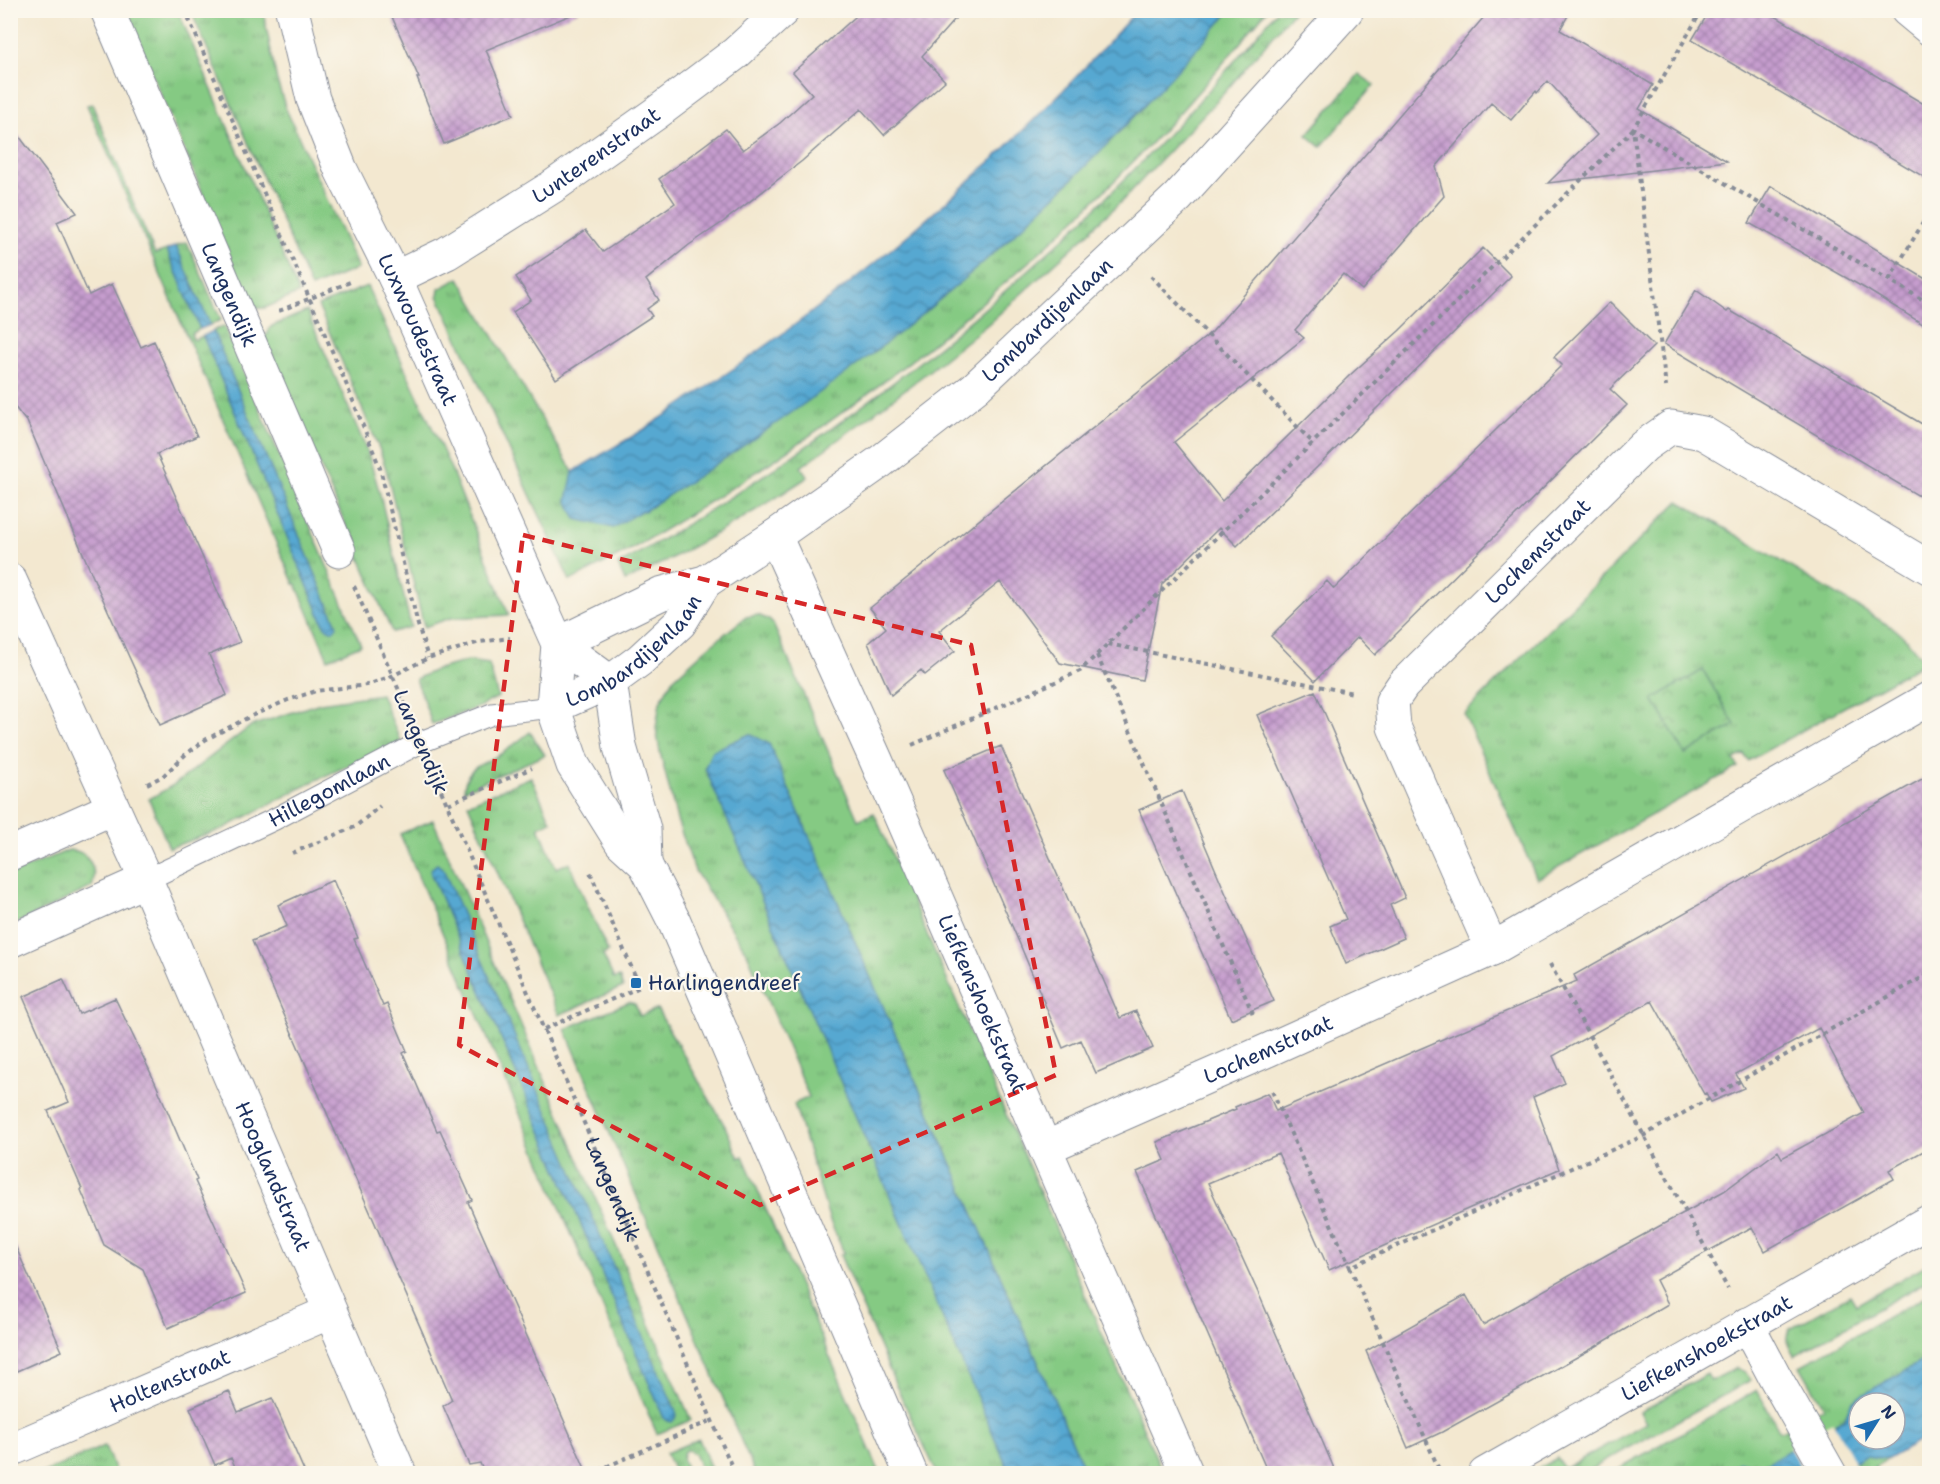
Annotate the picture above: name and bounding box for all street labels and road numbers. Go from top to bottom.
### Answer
street label: Lunterenstraat [527,101,666,210]
street label: Langendijk [194,238,264,351]
street label: Luxwoudestraat [371,249,464,410]
street label: Lombardijenlaan [976,251,1119,389]
street label: Lochemstraat [1479,492,1597,610]
street label: Lombardijenlaan [561,589,708,714]
street label: Langendijk [386,685,456,799]
street label: Hillegomlaan [264,747,395,834]
street label: Liefkenshoekstraat [931,910,1034,1098]
street label: Lochemstraat [1199,1009,1337,1091]
street label: Hooglandstraat [228,1097,317,1256]
street label: Langendijk [578,1133,647,1246]
street label: Liefkenshoekstraat [1616,1288,1797,1408]
street label: Holtenstraat [105,1343,235,1420]

